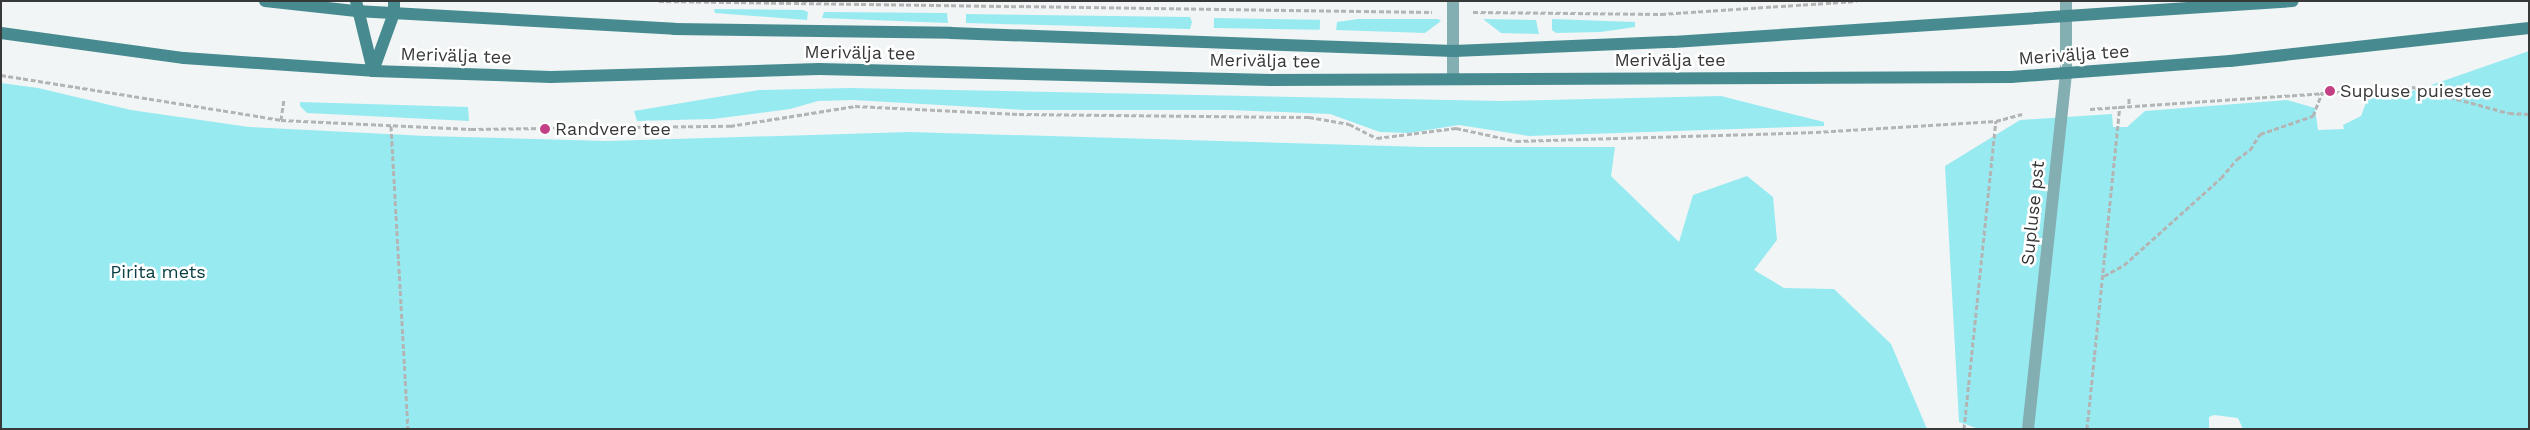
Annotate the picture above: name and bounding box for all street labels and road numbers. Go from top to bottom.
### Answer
street label: Merivälja tee [2017,40,2131,70]
street label: Merivälja tee [804,41,916,65]
street label: Merivälja tee [400,43,512,69]
street label: Merivälja tee [1209,49,1321,73]
street label: Merivälja tee [1614,49,1726,71]
street label: Supluse pst [2017,160,2049,266]

